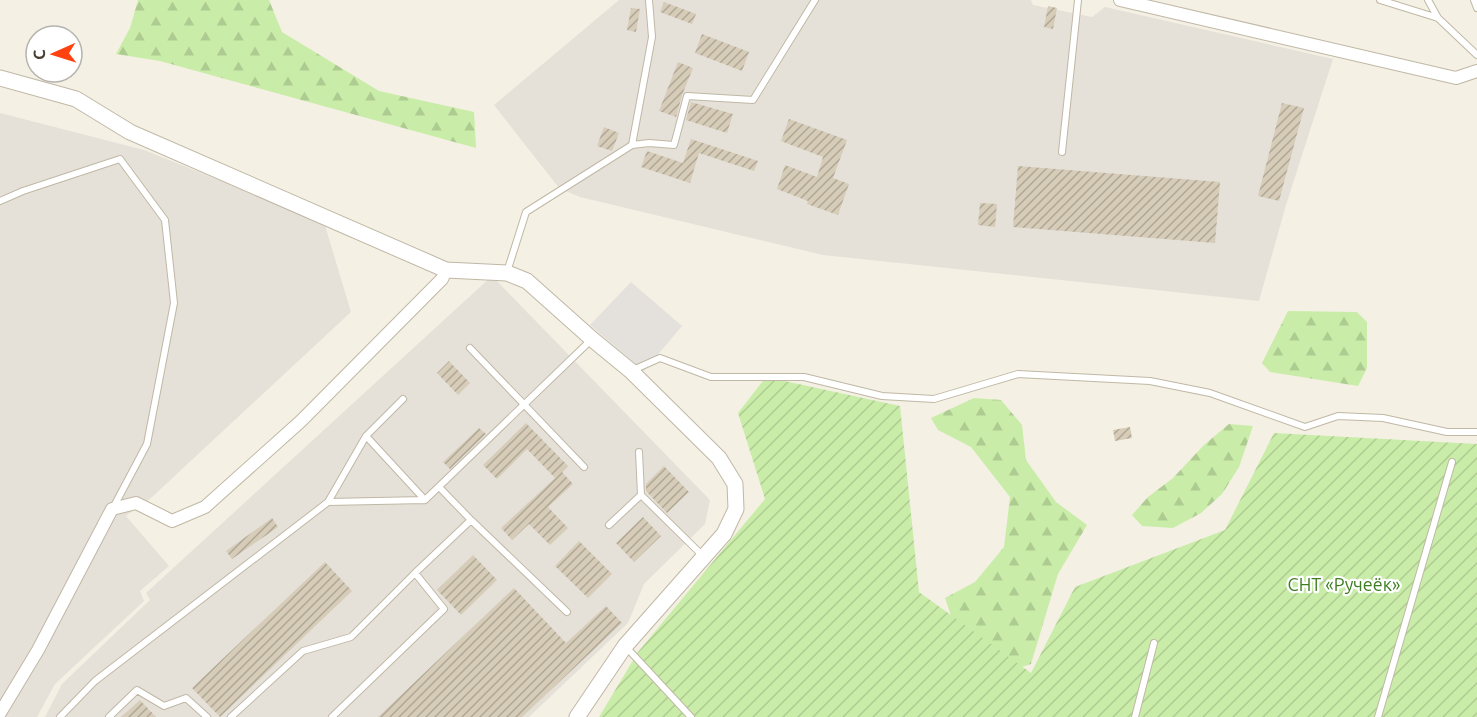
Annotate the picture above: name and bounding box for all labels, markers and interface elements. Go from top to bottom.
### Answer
north arrow [24,24,84,84]
text: С [30,49,48,60]
park label: СНТ «Ручеёк» [1288,574,1400,594]

